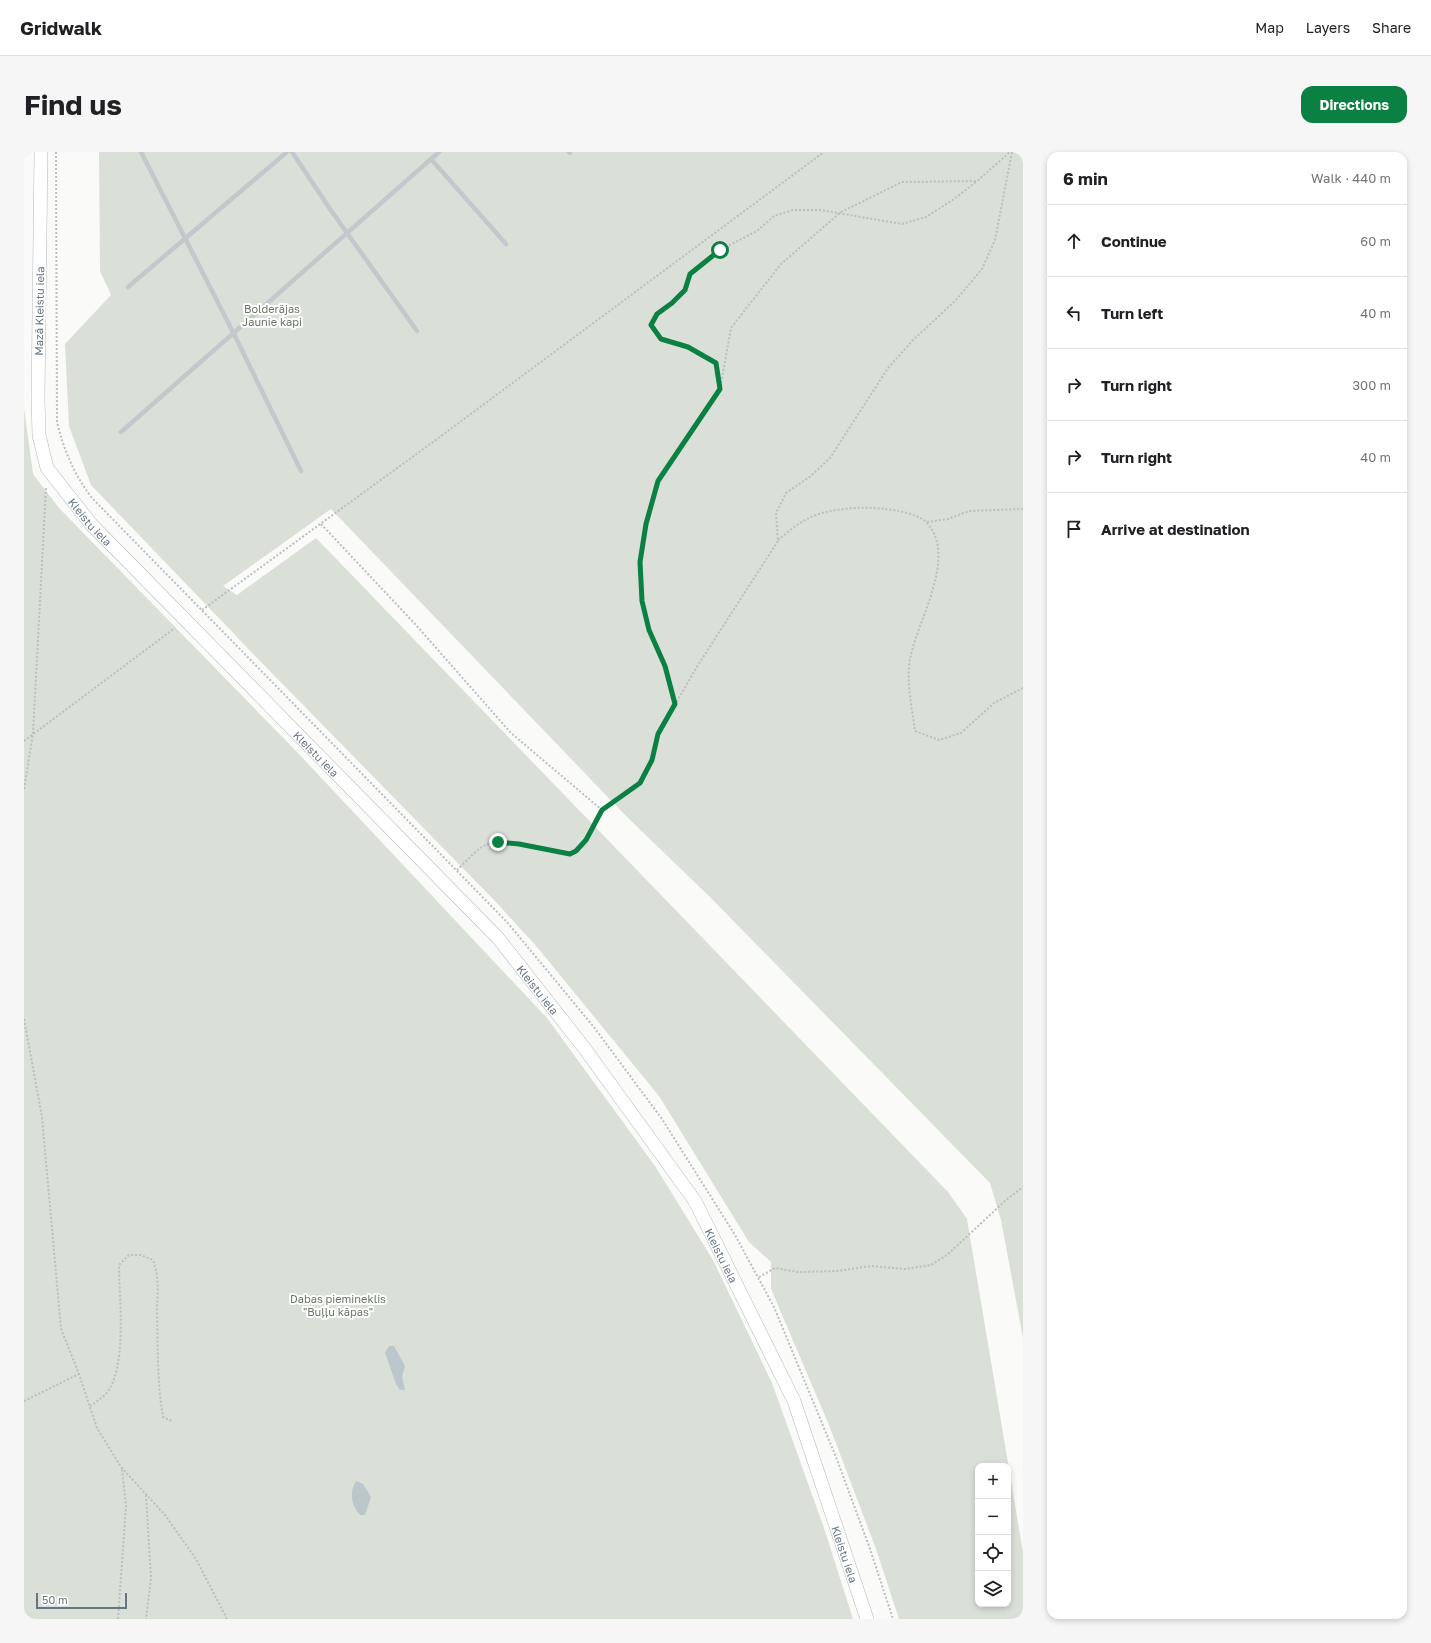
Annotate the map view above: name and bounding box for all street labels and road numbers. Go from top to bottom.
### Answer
street label: Mazā Kleistu iela [32,266,46,356]
street label: Kleistu iela [66,495,115,548]
street label: Kleistu iela [291,728,342,779]
street label: Kleistu iela [515,962,562,1017]
street label: Kleistu iela [703,1226,741,1285]
street label: Kleistu iela [830,1524,861,1584]

